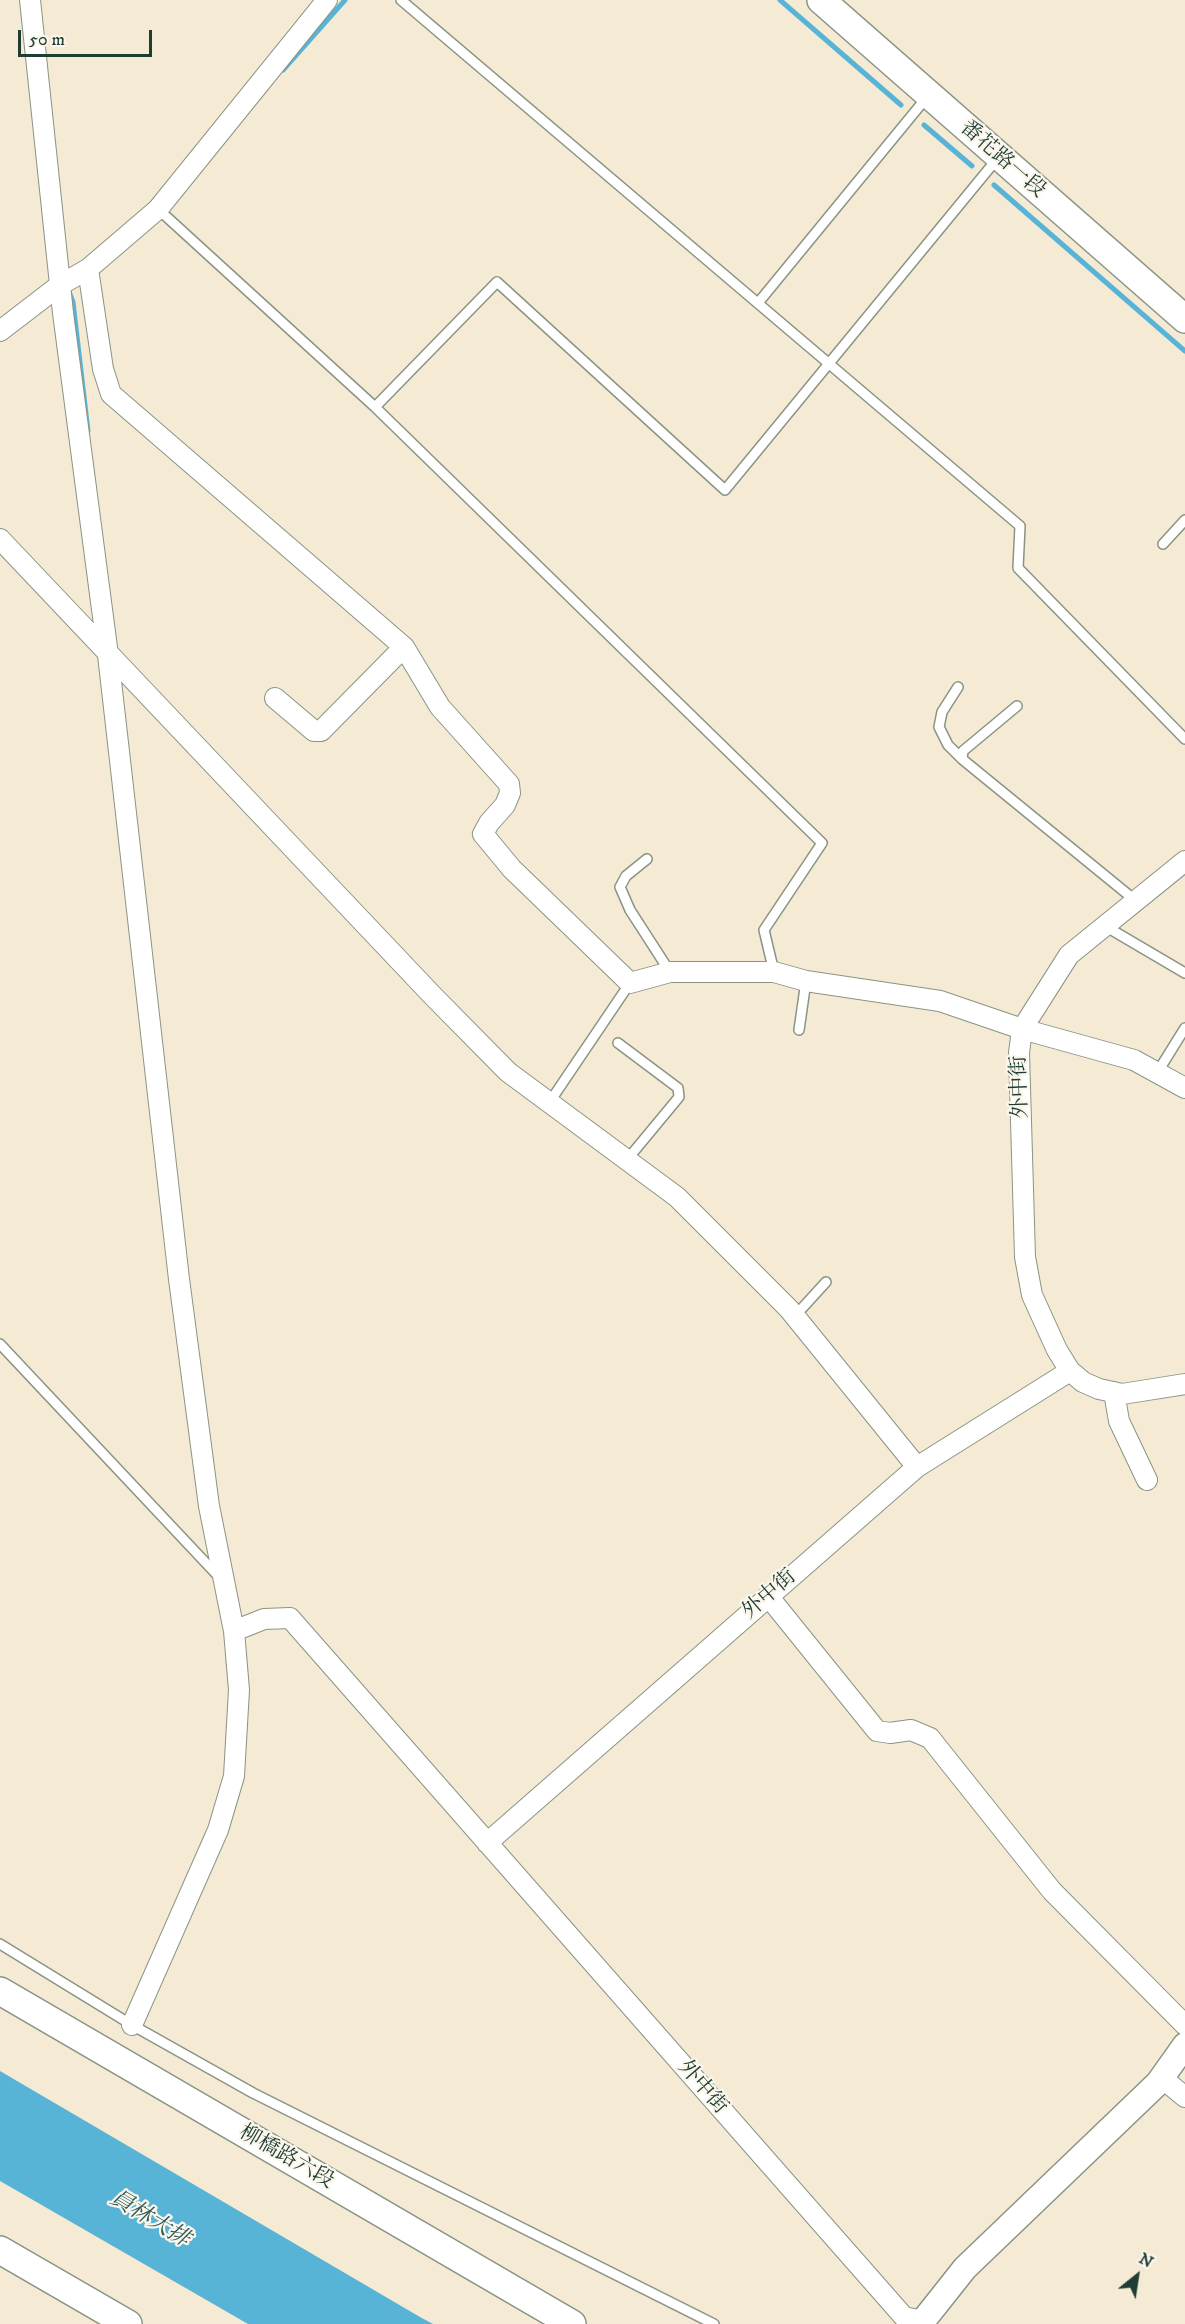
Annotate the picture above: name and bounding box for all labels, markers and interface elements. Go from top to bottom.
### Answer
scale bar [21,18,154,56]
text: 50 m [29,29,65,51]
street label: 番花路一段 [954,116,1050,204]
street label: 外中街 [1007,1055,1035,1119]
street label: 外中街 [738,1565,802,1625]
street label: 外中街 [672,2056,732,2120]
street label: 柳橋路六段 [234,2121,338,2195]
water label: 員林大排 [104,2186,194,2254]
north arrow [1107,2246,1167,2306]
text: N [1135,2248,1157,2272]

